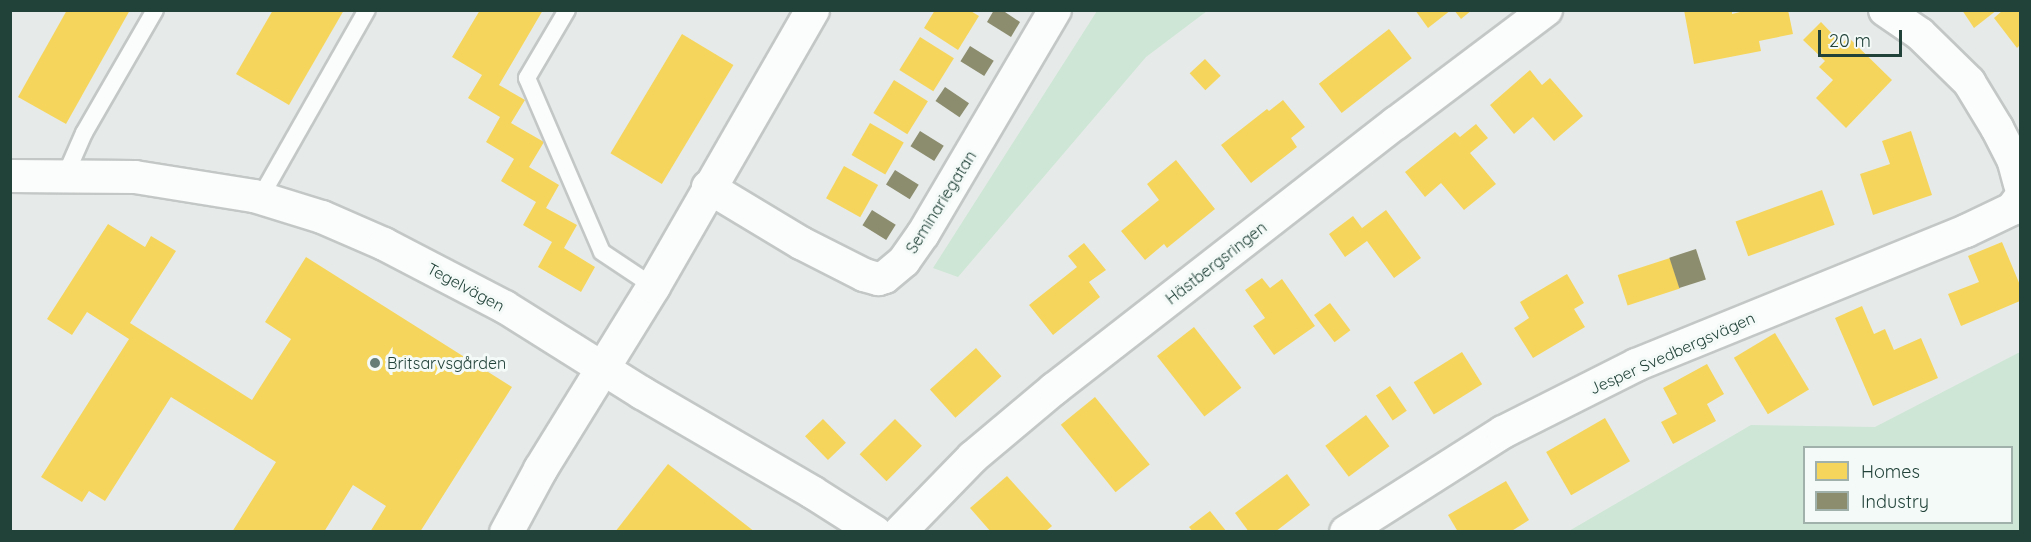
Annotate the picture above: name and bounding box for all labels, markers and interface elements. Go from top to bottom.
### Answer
scale bar [1821,18,1905,56]
text: 20 m [1829,29,1871,52]
street label: Seminariegatan [902,147,980,257]
street label: Hästbergsringen [1162,218,1270,308]
street label: Tegelvägen [424,259,508,315]
street label: Jesper Svedbergsvägen [1586,308,1758,398]
place label: Britsarvsgården [387,353,506,373]
marker: Britsarvsgården [368,356,382,370]
legend [1803,446,2013,524]
text: Homes [1861,460,1920,483]
text: Industry [1861,490,1929,513]

